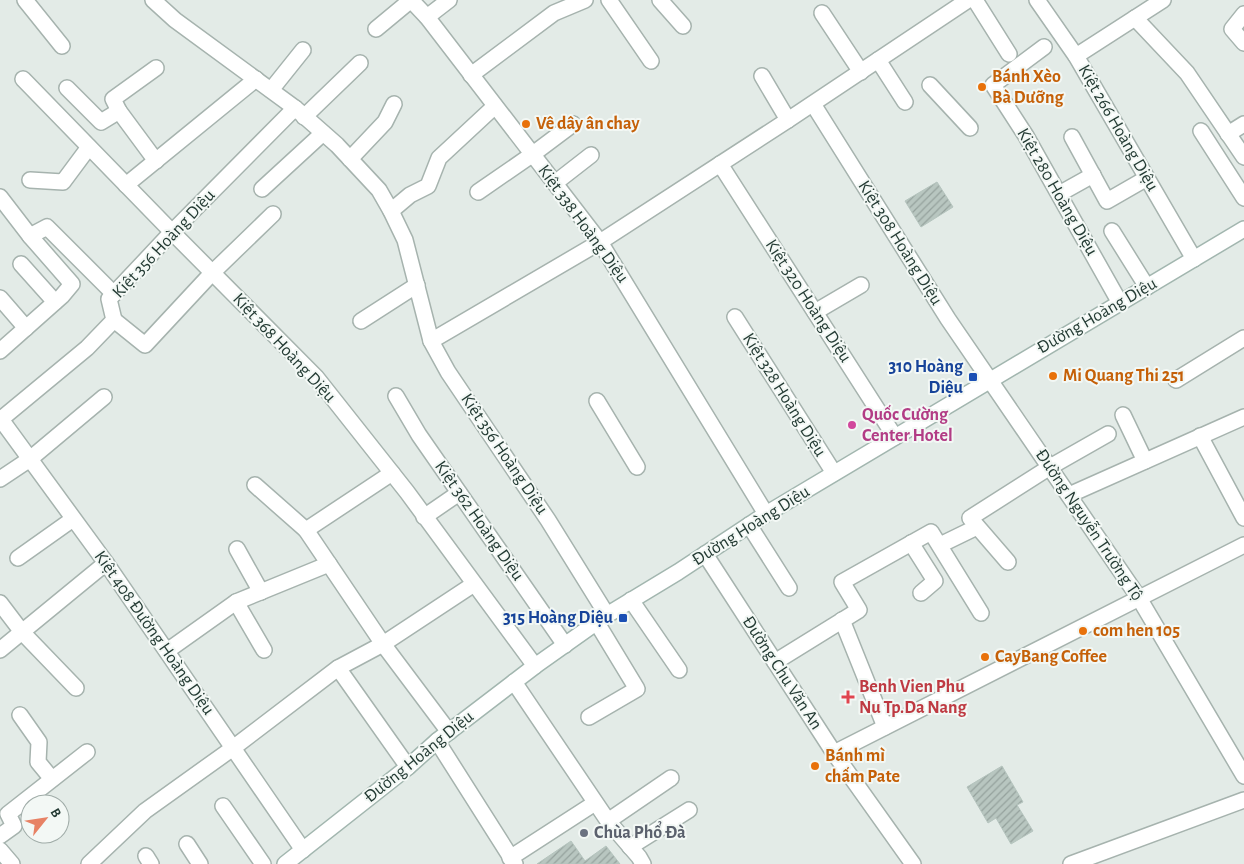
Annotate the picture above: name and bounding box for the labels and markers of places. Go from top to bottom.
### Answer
place label: Bánh Xèo Bà Dưỡng [992,68,1064,107]
marker: Bánh Xèo Bà Dưỡng [976,81,988,93]
place label: Vê dây ân chay [536,115,640,133]
marker: Vê dây ân chay [520,118,532,130]
place label: 310 Hoàng Diệu [889,358,964,397]
place label: Mi Quang Thi 251 [1063,367,1185,385]
marker: Mi Quang Thi 251 [1047,370,1059,382]
marker: 310 Hoàng Diệu [967,371,979,383]
place label: Quốc Cường Center Hotel [862,404,953,445]
marker: Quốc Cường Center Hotel [846,419,858,431]
place label: 315 Hoàng Diệu [503,609,614,627]
marker: 315 Hoàng Diệu [617,612,629,624]
place label: com hen 105 [1093,622,1180,640]
marker: com hen 105 [1077,625,1089,637]
place label: CayBang Coffee [995,648,1107,666]
marker: CayBang Coffee [979,651,991,663]
place label: Benh Vien Phu Nu Tp.Da Nang [859,678,968,717]
marker: Benh Vien Phu Nu Tp.Da Nang [841,690,855,704]
place label: Bánh mì chấm Pate [825,747,900,786]
marker: Bánh mì chấm Pate [809,760,821,772]
place label: Chùa Phổ Đà [594,821,686,842]
marker: Chùa Phổ Đà [578,827,590,839]

